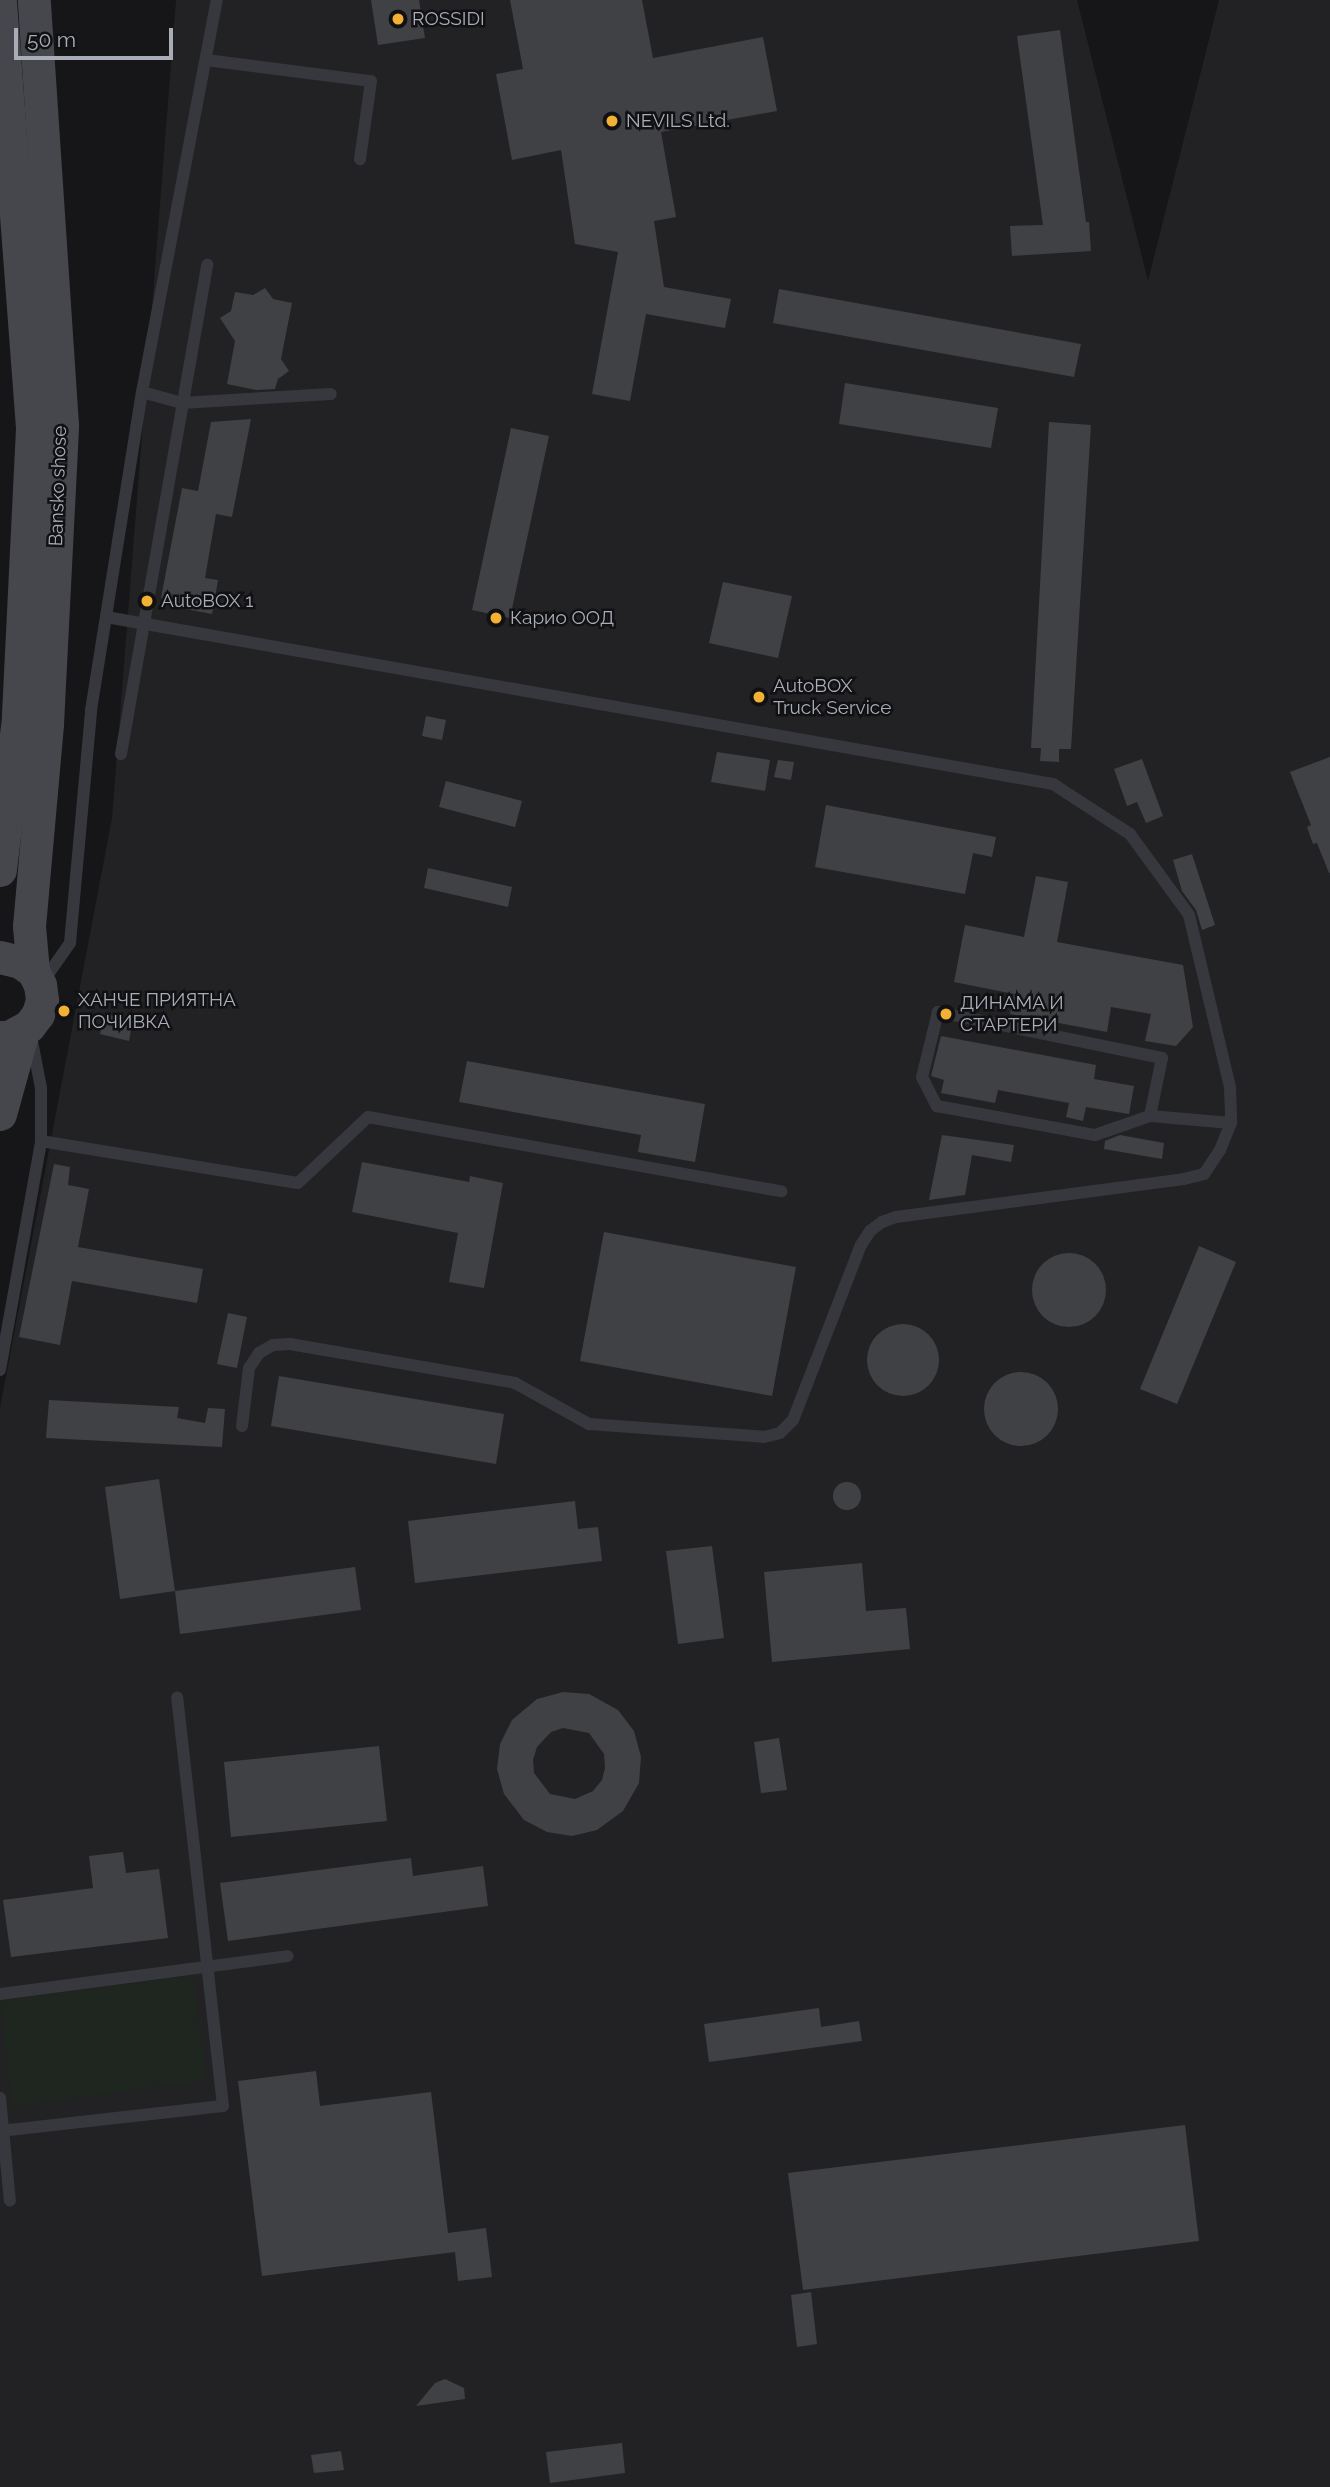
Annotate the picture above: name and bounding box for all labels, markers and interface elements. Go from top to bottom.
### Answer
place label: ROSSIDI [412,8,485,30]
marker: ROSSIDI [390,11,406,27]
scale bar [18,14,177,58]
text: 50 m [27,27,76,52]
place label: NEVILS Ltd. [626,110,730,132]
marker: NEVILS Ltd. [604,113,620,129]
street label: Bansko shose [44,425,72,547]
place label: AutoBOX 1 [161,590,254,612]
marker: AutoBOX 1 [139,593,155,609]
place label: Карио ООД [510,607,614,629]
marker: Карио ООД [488,610,504,626]
place label: AutoBOX Truck Service [773,675,891,719]
marker: AutoBOX Truck Service [751,689,767,705]
place label: ХАНЧЕ ПРИЯТНА ПОЧИВКА [78,989,236,1033]
place label: ДИНАМА И СТАРТЕРИ [960,992,1064,1036]
marker: ХАНЧЕ ПРИЯТНА ПОЧИВКА [56,1003,72,1019]
marker: ДИНАМА И СТАРТЕРИ [938,1006,954,1022]

